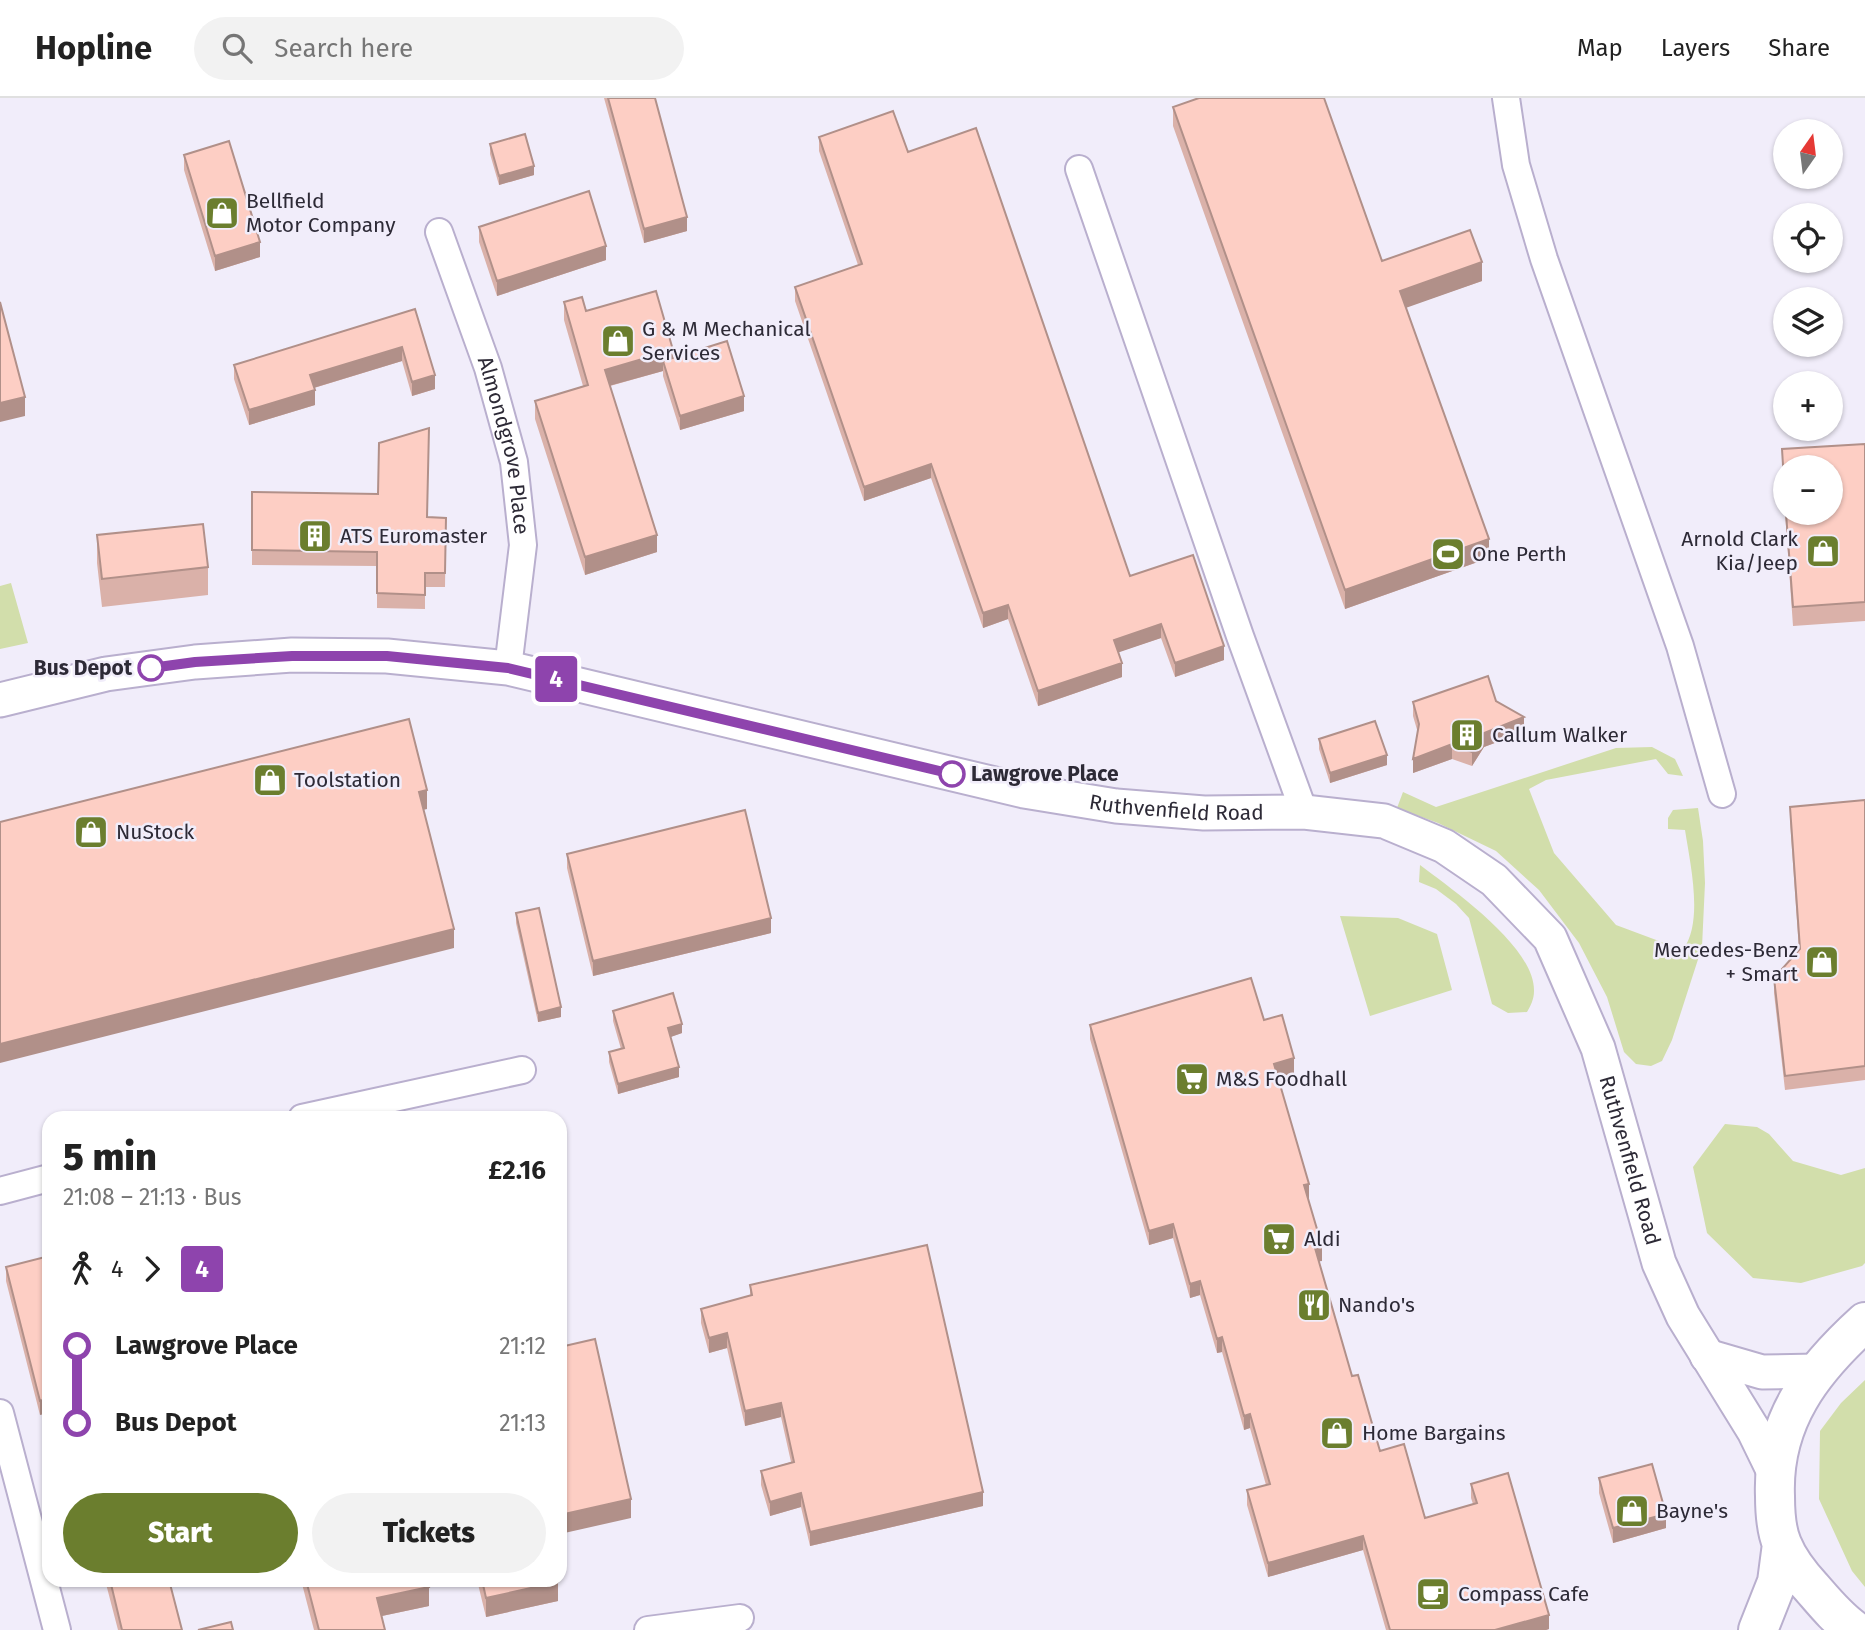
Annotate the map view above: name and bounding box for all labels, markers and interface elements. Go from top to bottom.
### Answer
search box [194,17,684,80]
text: Hopline [35,28,152,68]
icon: search [218,29,256,67]
text: Search here [274,33,413,64]
text: Map [1577,34,1623,62]
text: Layers [1661,34,1730,62]
text: Share [1768,34,1830,62]
north arrow [1773,119,1843,189]
map controls [1773,119,1843,525]
place label: Bellfield Motor Company [246,188,396,238]
shop icon: Bellfield Motor Company [203,194,241,232]
button: locate [1773,203,1843,273]
button: layers [1773,287,1843,357]
place label: G & M Mechanical Services [642,316,811,366]
shop icon: G & M Mechanical Services [599,322,637,360]
street label: Almondgrove Place [472,353,535,536]
button: + [1773,371,1843,441]
button: − [1773,455,1843,525]
building icon: ATS Euromaster [296,517,334,555]
place label: ATS Euromaster [340,523,487,549]
place label: Arnold Clark Kia/Jeep [1681,526,1798,576]
shop icon: Arnold Clark Kia/Jeep [1804,532,1842,570]
sports icon: One Perth [1429,535,1467,573]
place label: One Perth [1472,541,1567,567]
place label: Bus Depot [34,655,133,681]
marker: Bus Depot [138,655,164,681]
line badge: 4 [533,656,579,702]
text: 4 [549,665,563,693]
building icon: Callum Walker [1448,716,1486,754]
place label: Callum Walker [1492,722,1627,748]
shop icon: Toolstation [251,761,289,799]
marker: Lawgrove Place [939,761,965,787]
place label: Lawgrove Place [971,761,1119,787]
place label: Toolstation [294,767,401,793]
street label: Ruthvenfield Road [1087,789,1264,826]
shop icon: NuStock [72,813,110,851]
place label: NuStock [116,819,195,845]
place label: Mercedes-Benz + Smart [1654,937,1798,987]
shop icon: Mercedes-Benz + Smart [1803,943,1841,981]
supermarket icon: M&S Foodhall [1173,1060,1211,1098]
place label: M&S Foodhall [1216,1066,1347,1092]
street label: Ruthvenfield Road [1593,1073,1666,1248]
text: 5 min [63,1134,157,1180]
text: £2.16 [488,1155,546,1186]
text: 21:08 – 21:13 · Bus [63,1183,242,1211]
supermarket icon: Aldi [1260,1220,1298,1258]
place label: Aldi [1304,1226,1341,1252]
icon: walk [63,1250,101,1288]
icon: forward [133,1250,171,1288]
text: 4 [111,1255,123,1283]
text: 4 [195,1255,209,1283]
restaurant icon: Nando's [1295,1286,1333,1324]
place label: Nando's [1338,1292,1415,1318]
text: Lawgrove Place [115,1330,298,1361]
text: 21:12 [499,1332,546,1360]
text: Bus Depot [115,1407,237,1438]
text: 21:13 [499,1409,546,1437]
shop icon: Home Bargains [1318,1414,1356,1452]
place label: Home Bargains [1362,1420,1506,1446]
shop icon: Bayne's [1613,1492,1651,1530]
button: Start [63,1493,298,1573]
button: Tickets [312,1493,546,1573]
place label: Bayne's [1656,1498,1728,1524]
cafe icon: Compass Cafe [1414,1575,1452,1613]
place label: Compass Cafe [1458,1581,1589,1607]

